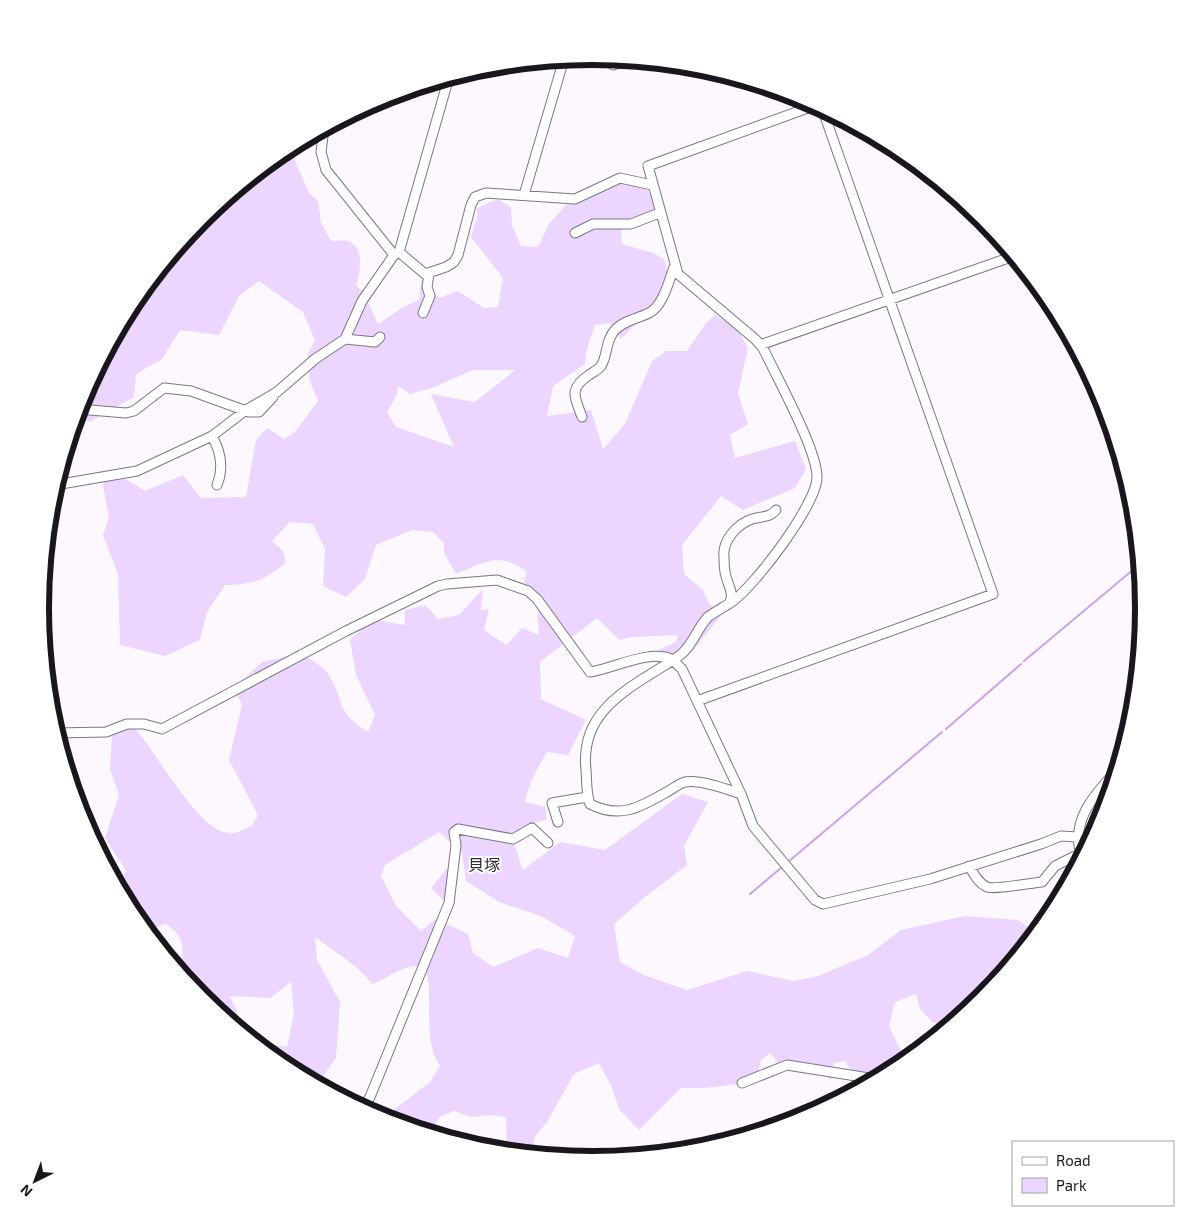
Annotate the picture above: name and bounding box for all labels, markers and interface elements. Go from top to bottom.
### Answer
district label: 貝塚 [468,855,500,874]
legend [1012,1141,1174,1206]
text: Road [1056,1151,1091,1169]
north arrow [10,1156,60,1206]
text: Park [1056,1176,1087,1194]
text: N [17,1181,35,1201]

